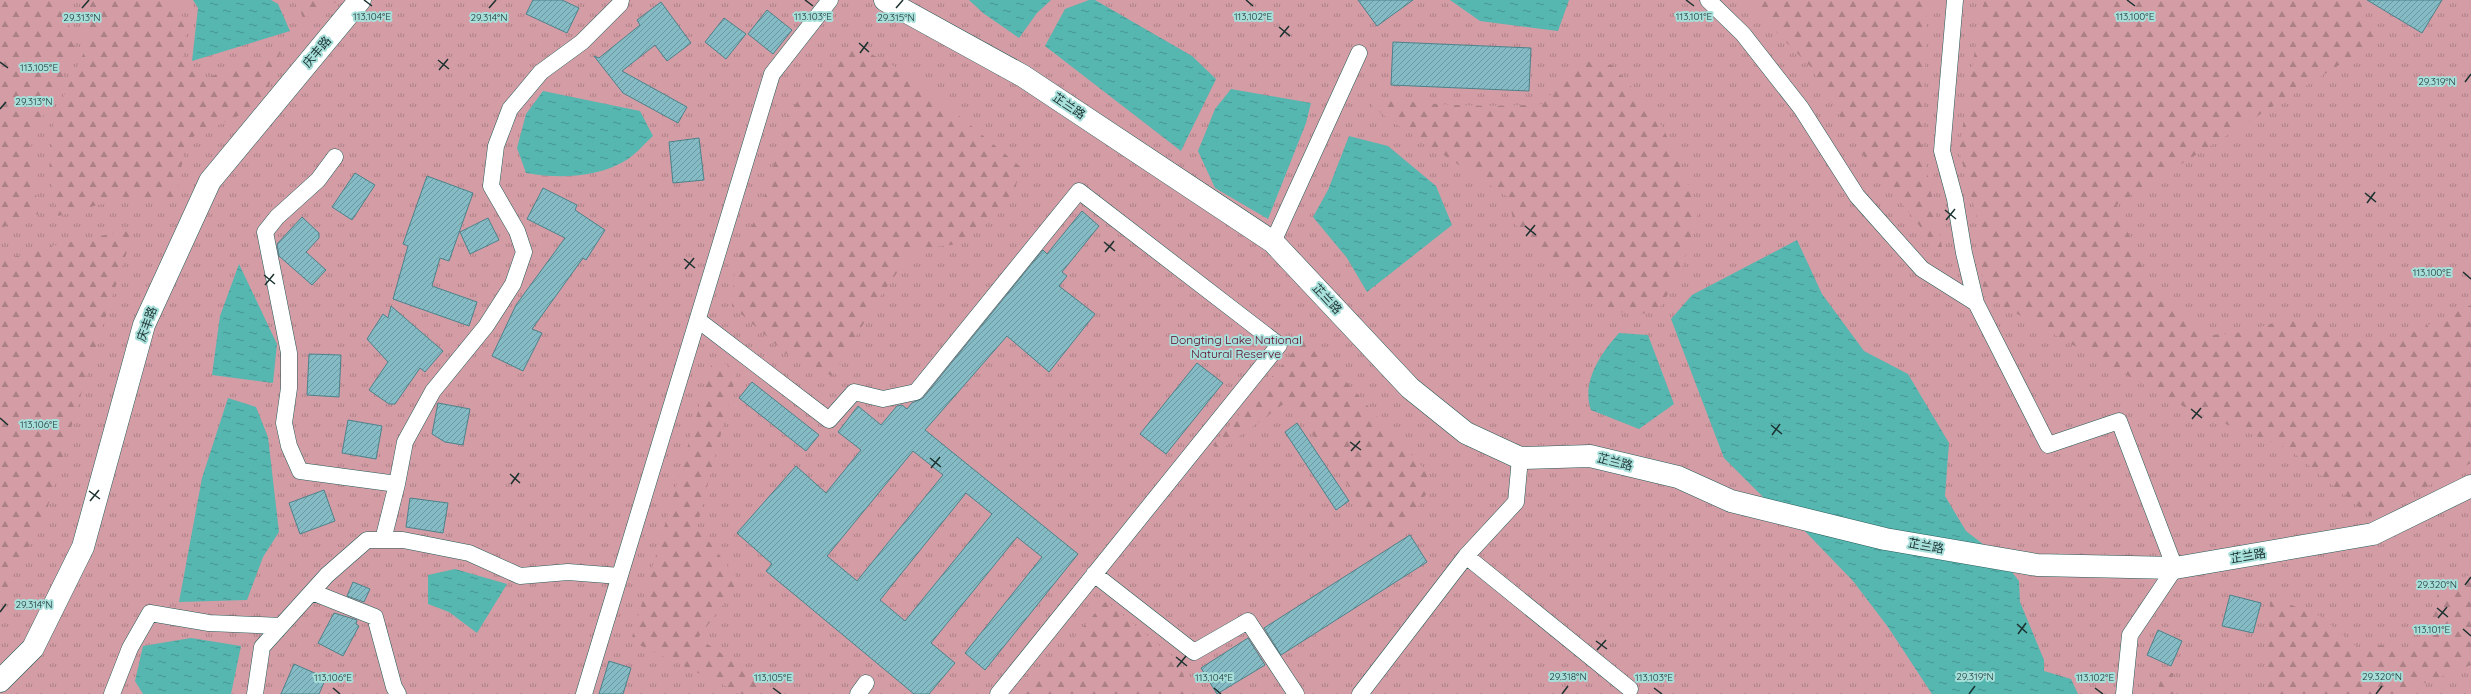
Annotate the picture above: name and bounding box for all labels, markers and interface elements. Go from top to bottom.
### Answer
text: 113.104°E [353,10,391,23]
text: 113.103°E [794,10,832,23]
text: 113.102°E [1234,10,1272,23]
text: 113.101°E [1676,10,1713,23]
text: 113.100°E [2116,10,2155,23]
text: 29.313°N [63,11,101,24]
text: 29.314°N [470,11,508,24]
text: 29.315°N [877,11,915,24]
street label: 庆丰路 [299,33,334,70]
text: 113.105°E [20,61,58,74]
text: 29.319°N [2418,75,2456,88]
street label: 芷兰路 [1050,89,1088,122]
text: 29.313°N [15,95,53,108]
text: 113.100°E [2413,266,2452,279]
street label: 芷兰路 [1310,280,1345,317]
street label: 庆丰路 [133,304,160,343]
park label: Dongting Lake National Natural Reserve [1170,332,1302,361]
text: 113.106°E [20,418,58,431]
street label: 芷兰路 [1596,450,1634,473]
street label: 芷兰路 [1907,535,1945,556]
street label: 芷兰路 [2229,545,2267,566]
text: 29.320°N [2417,578,2457,591]
text: 29.314°N [15,598,53,611]
text: 113.101°E [2414,623,2451,636]
text: 29.318°N [1549,670,1587,683]
text: 29.319°N [1956,670,1994,683]
text: 29.320°N [2362,670,2402,683]
text: 113.106°E [314,671,352,684]
text: 113.105°E [754,671,792,684]
text: 113.104°E [1195,671,1233,684]
text: 113.103°E [1635,671,1673,684]
text: 113.102°E [2076,671,2114,684]

